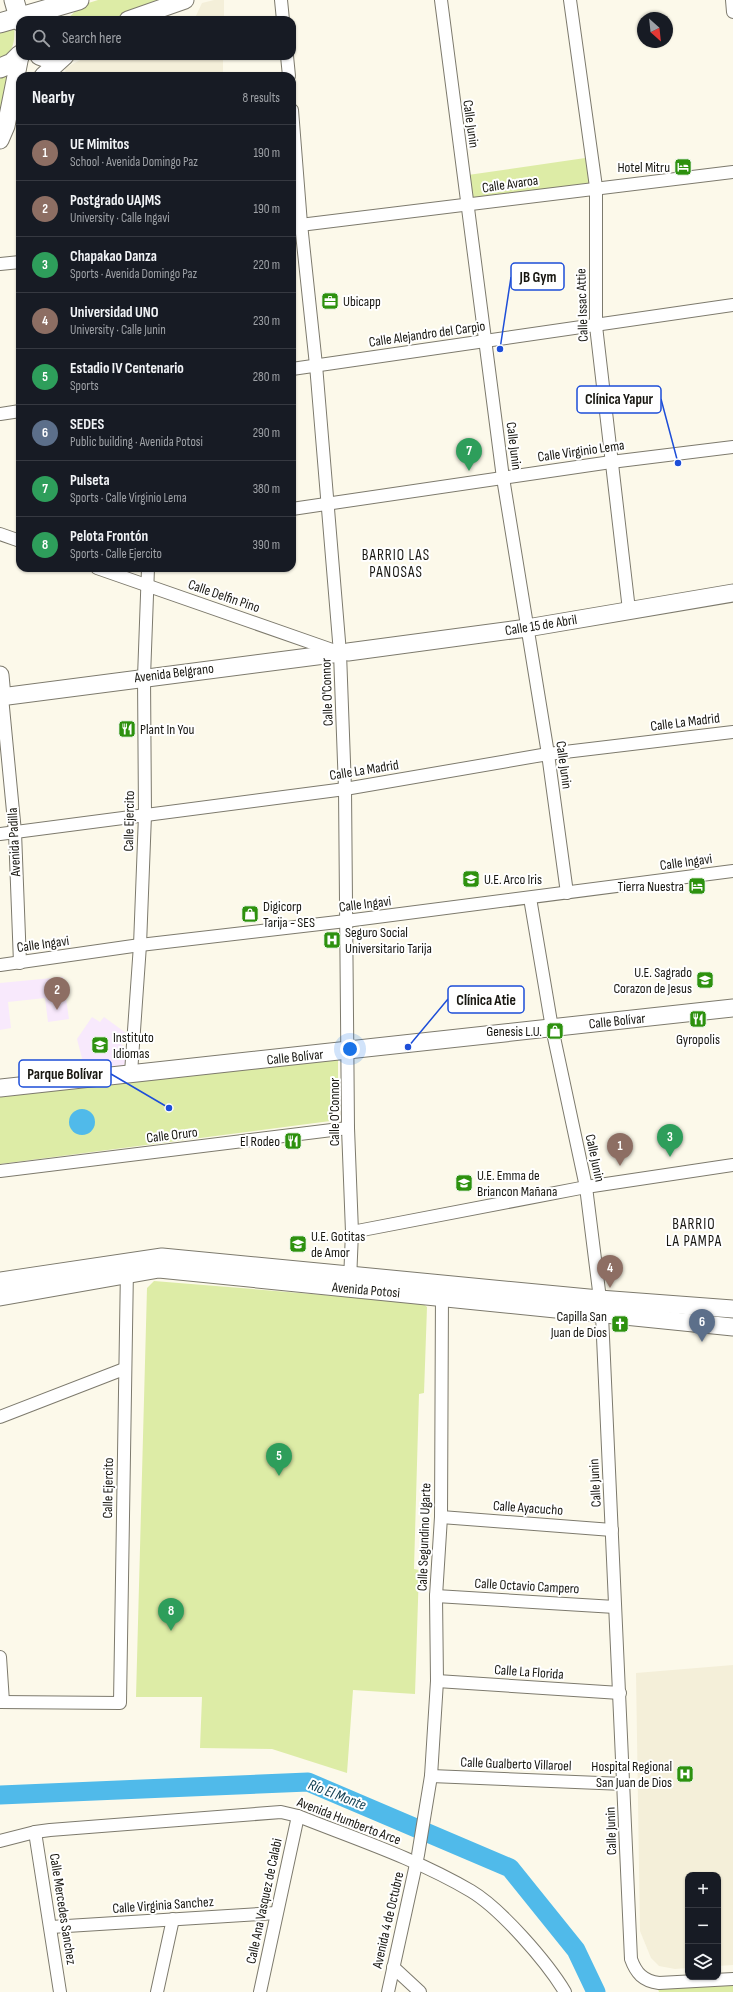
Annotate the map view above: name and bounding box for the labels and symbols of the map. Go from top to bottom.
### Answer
north arrow [637,12,673,48]
street label: Calle Junin [459,99,483,149]
hotel icon: Hotel Mitru [673,157,693,177]
place label: Hotel Mitru [617,159,670,176]
street label: Calle Avaroa [481,172,539,196]
callout: JB Gym [511,263,564,290]
text: JB Gym [519,268,556,287]
street label: Calle Issac Attie [572,268,592,342]
office icon: Ubicapp [320,291,340,311]
place label: Ubicapp [343,293,381,310]
street label: Calle Alejandro del Carpio [368,317,487,351]
callout: Clínica Yapur [577,386,661,413]
text: Clínica Yapur [585,390,653,409]
street label: Calle Junin [503,421,525,471]
street label: Calle Virginio Lema [537,437,625,465]
pin: 7 [456,438,482,471]
district label: BARRIO LAS PANOSAS [362,546,430,582]
street label: Calle Delfin Pino [186,576,262,616]
street label: Calle 15 de Abril [504,611,578,639]
street label: Calle O'Connor [317,658,337,726]
street label: Avenida Belgrano [132,660,215,686]
street label: Calle La Madrid [649,709,721,735]
restaurant icon: Plant In You [117,719,137,739]
place label: Plant In You [140,721,194,738]
street label: Calle Junin [552,740,576,790]
street label: Calle La Madrid [328,756,400,784]
street label: Calle Ejercito [120,790,138,852]
street label: Avenida Padilla [4,807,24,878]
street label: Calle Ingavi [659,850,713,874]
school or university icon: U.E. Arco Iris [461,869,481,889]
place label: U.E. Arco Iris [484,871,542,888]
hotel icon: Tierra Nuestra [687,876,707,896]
place label: Tierra Nuestra [618,878,684,895]
street label: Calle Ingavi [338,892,392,916]
place label: Digicorp Tarija - SES [263,898,315,931]
shop icon: Digicorp Tarija - SES [240,904,260,924]
place label: Seguro Social Universitario Tarija [345,924,432,957]
hospital icon: Seguro Social Universitario Tarija [322,930,342,950]
street label: Calle Ingavi [16,932,70,956]
place label: U.E. Sagrado Corazon de Jesus [613,964,692,997]
school or university icon: U.E. Sagrado Corazon de Jesus [695,970,715,990]
pin: 2 [44,977,70,1010]
callout: Clínica Atie [448,986,524,1013]
text: Clínica Atie [456,991,516,1010]
restaurant icon: Gyropolis [688,1009,708,1029]
street label: Calle Bolívar [588,1010,646,1032]
shop icon: Genesis L.U. [545,1021,565,1041]
place label: Genesis L.U. [486,1023,542,1040]
place label: Instituto Idiomas [113,1029,154,1062]
place label: Gyropolis [676,1031,720,1048]
school or university icon: Instituto Idiomas [90,1035,110,1055]
your location [340,1039,360,1059]
street label: Calle Bolívar [266,1046,324,1068]
callout: Parque Bolívar [19,1060,111,1087]
text: Parque Bolívar [27,1065,103,1084]
street label: Calle O'Connor [326,1078,343,1146]
street label: Calle Oruro [145,1123,199,1147]
pin: 3 [657,1124,683,1157]
restaurant icon: El Rodeo [283,1131,303,1151]
place label: El Rodeo [240,1133,280,1150]
street label: Calle Junin [582,1133,608,1183]
pin: 1 [607,1133,633,1166]
place label: U.E. Emma de Briancon Mañana [477,1167,557,1200]
school or university icon: U.E. Emma de Briancon Mañana [454,1173,474,1193]
district label: BARRIO LA PAMPA [666,1215,722,1251]
place label: U.E. Gotitas de Amor [311,1228,365,1261]
school or university icon: U.E. Gotitas de Amor [288,1234,308,1254]
pin: 4 [597,1255,623,1288]
street label: Avenida Potosi [330,1278,401,1301]
place label: Capilla San Juan de Dios [550,1308,607,1341]
pin: 6 [689,1309,715,1342]
church icon: Capilla San Juan de Dios [610,1314,630,1334]
pin: 5 [266,1443,292,1476]
street label: Calle Ejercito [99,1457,117,1519]
street label: Calle Junin [585,1458,605,1508]
street label: Calle Segundino Ugarte [414,1483,434,1591]
street label: Calle Ayacucho [492,1497,564,1519]
street label: Calle Octavio Campero [474,1575,580,1597]
pin: 8 [158,1598,184,1631]
street label: Calle La Florida [494,1661,564,1683]
street label: Calle Gualberto Villaroel [460,1754,572,1774]
place label: Hospital Regional San Juan de Dios [591,1758,672,1791]
hospital icon: Hospital Regional San Juan de Dios [675,1764,695,1784]
water label: Río El Monte [305,1775,369,1815]
street label: Avenida Humberto Arce [294,1793,403,1849]
street label: Calle Junin [602,1807,620,1855]
street label: Calle Ana Vasquez de Calabi [242,1837,286,1965]
street label: Calle Mercedes Sanchez [46,1852,80,1966]
street label: Avenida 4 de Octubre [368,1870,407,1971]
street label: Calle Virginia Sanchez [112,1893,214,1917]

